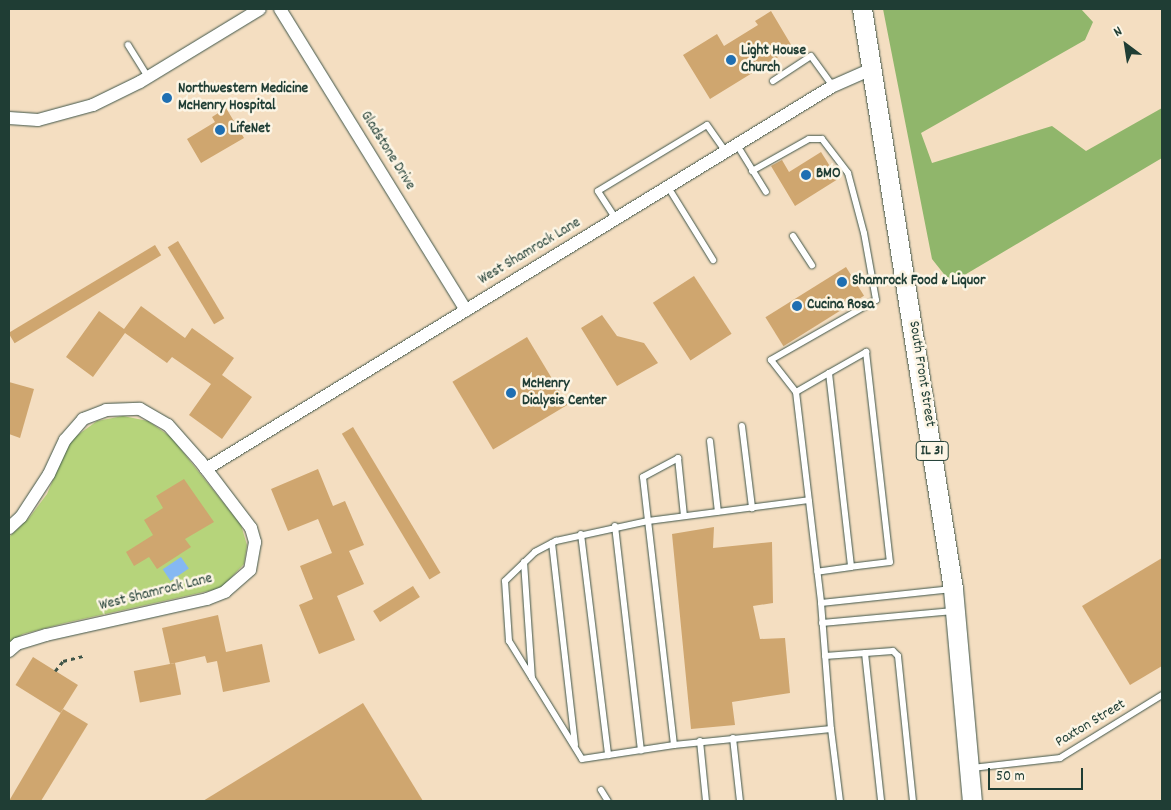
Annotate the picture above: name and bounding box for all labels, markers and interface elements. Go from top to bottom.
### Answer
north arrow [1101,20,1151,70]
text: N [1110,22,1126,43]
place label: Light House Church [741,42,806,77]
marker: Light House Church [725,54,737,66]
place label: Northwestern Medicine McHenry Hospital [178,80,308,115]
marker: Northwestern Medicine McHenry Hospital [160,91,174,105]
street label: Gladstone Drive [356,108,418,194]
place label: LifeNet [230,121,270,139]
marker: LifeNet [214,124,226,136]
place label: BMO [816,166,841,184]
marker: BMO [800,169,812,181]
street label: West Shamrock Lane [476,214,584,290]
place label: Shamrock Food & Liquor [852,273,985,291]
marker: Shamrock Food & Liquor [836,276,848,288]
place label: Cucina Rosa [807,297,874,315]
marker: Cucina Rosa [791,300,803,312]
street label: South Front Street [904,320,938,428]
place label: McHenry Dialysis Center [522,375,607,410]
marker: McHenry Dialysis Center [504,386,518,400]
road number: IL 31 [914,440,950,462]
street label: West Shamrock Lane [98,570,214,616]
street label: Paxton Street [1053,696,1129,752]
scale bar [991,758,1086,790]
text: 50 m [996,766,1025,788]

